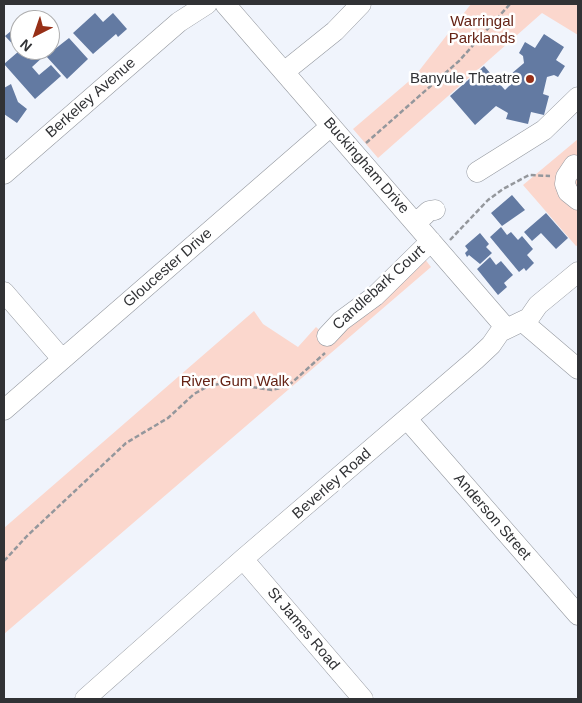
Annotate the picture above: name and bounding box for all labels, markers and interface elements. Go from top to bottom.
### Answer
north arrow [10,10,60,60]
park label: Warringal Parklands [449,13,515,48]
text: N [17,36,35,55]
street label: Berkeley Avenue [42,54,140,142]
place label: Banyule Theatre [410,70,520,88]
marker: Banyule Theatre [524,73,536,85]
street label: Buckingham Drive [319,114,413,218]
street label: Gloucester Drive [120,225,216,311]
street label: Candlebark Court [329,242,429,334]
park label: River Gum Walk [181,373,289,391]
street label: Beverley Road [289,445,375,523]
street label: Anderson Street [450,470,534,564]
street label: St James Road [263,584,343,674]

